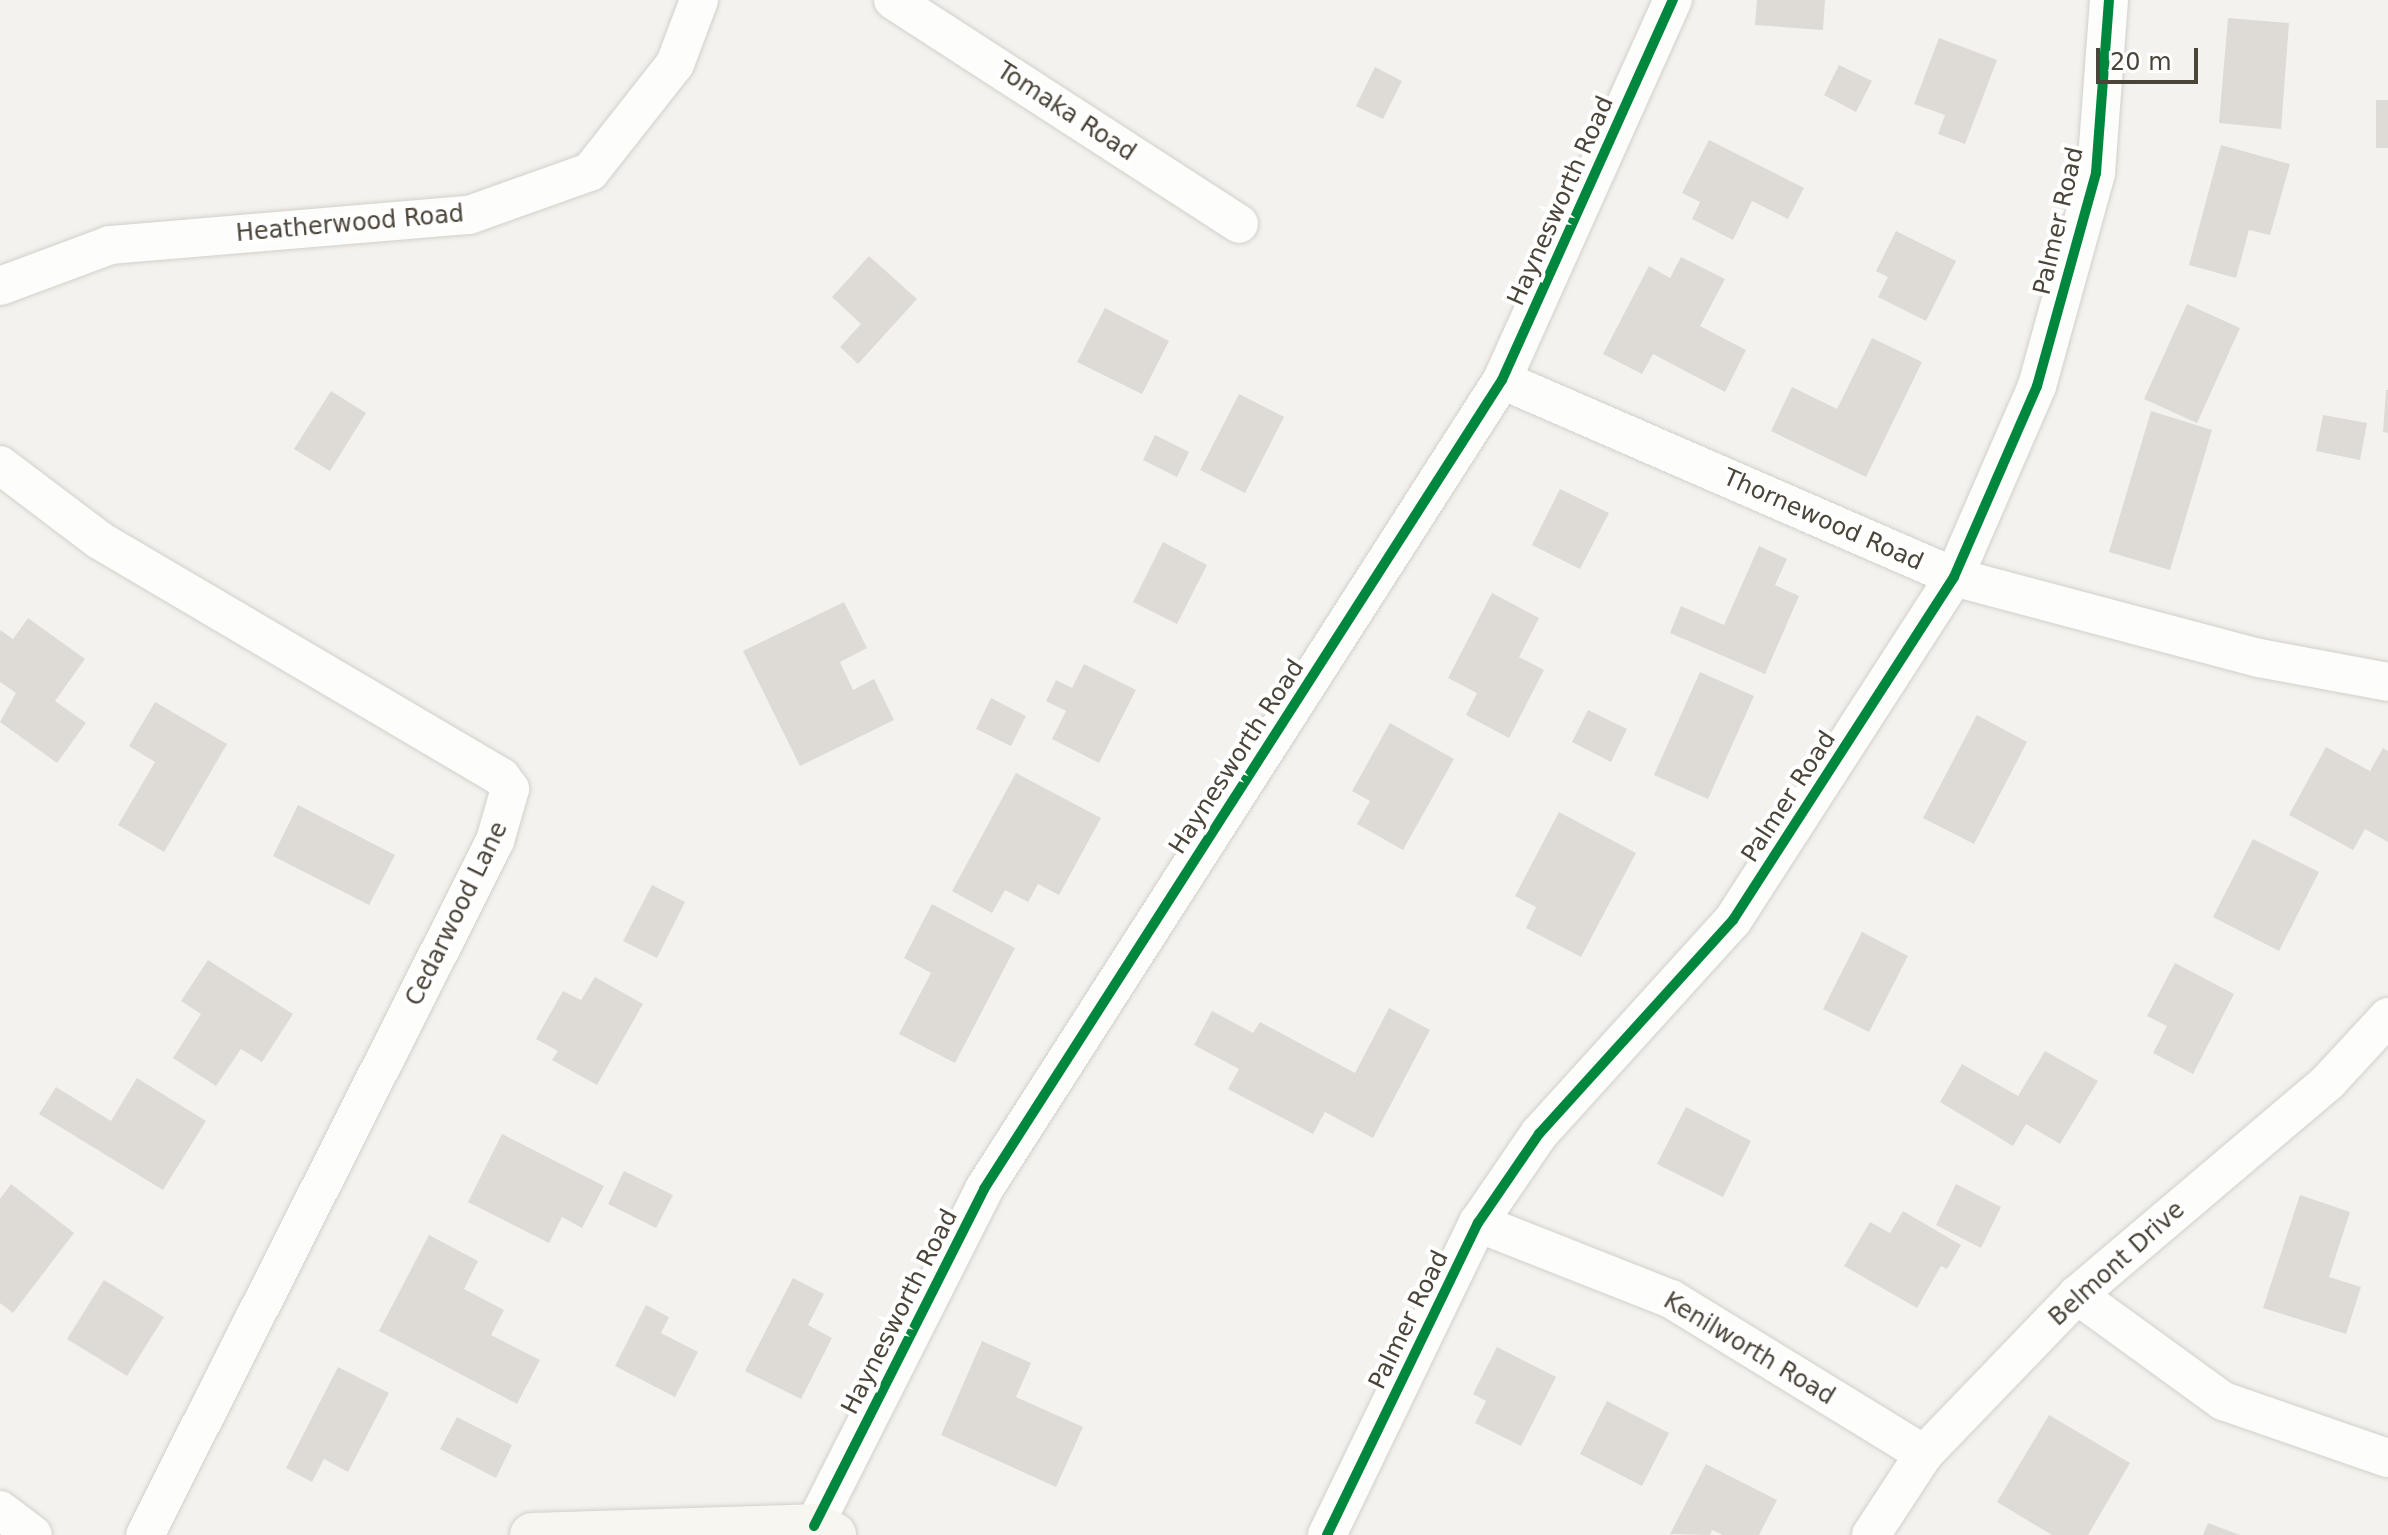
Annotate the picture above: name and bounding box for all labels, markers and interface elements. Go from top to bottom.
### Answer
scale bar [2100,32,2202,82]
text: 20 m [2110,48,2172,76]
street label: Tomaka Road [991,57,1141,167]
street label: Haynesworth Road [1502,92,1620,310]
street label: Palmer Road [2028,144,2090,298]
street label: Heatherwood Road [235,200,465,248]
street label: Thornewood Road [1718,463,1928,577]
street label: Haynesworth Road [1163,654,1311,860]
street label: Palmer Road [1736,726,1842,868]
street label: Cedarwood Lane [400,817,514,1011]
street label: Belmont Drive [2043,1196,2191,1332]
street label: Haynesworth Road [836,1205,964,1419]
street label: Palmer Road [1363,1246,1455,1394]
street label: Kenilworth Road [1658,1287,1840,1411]

